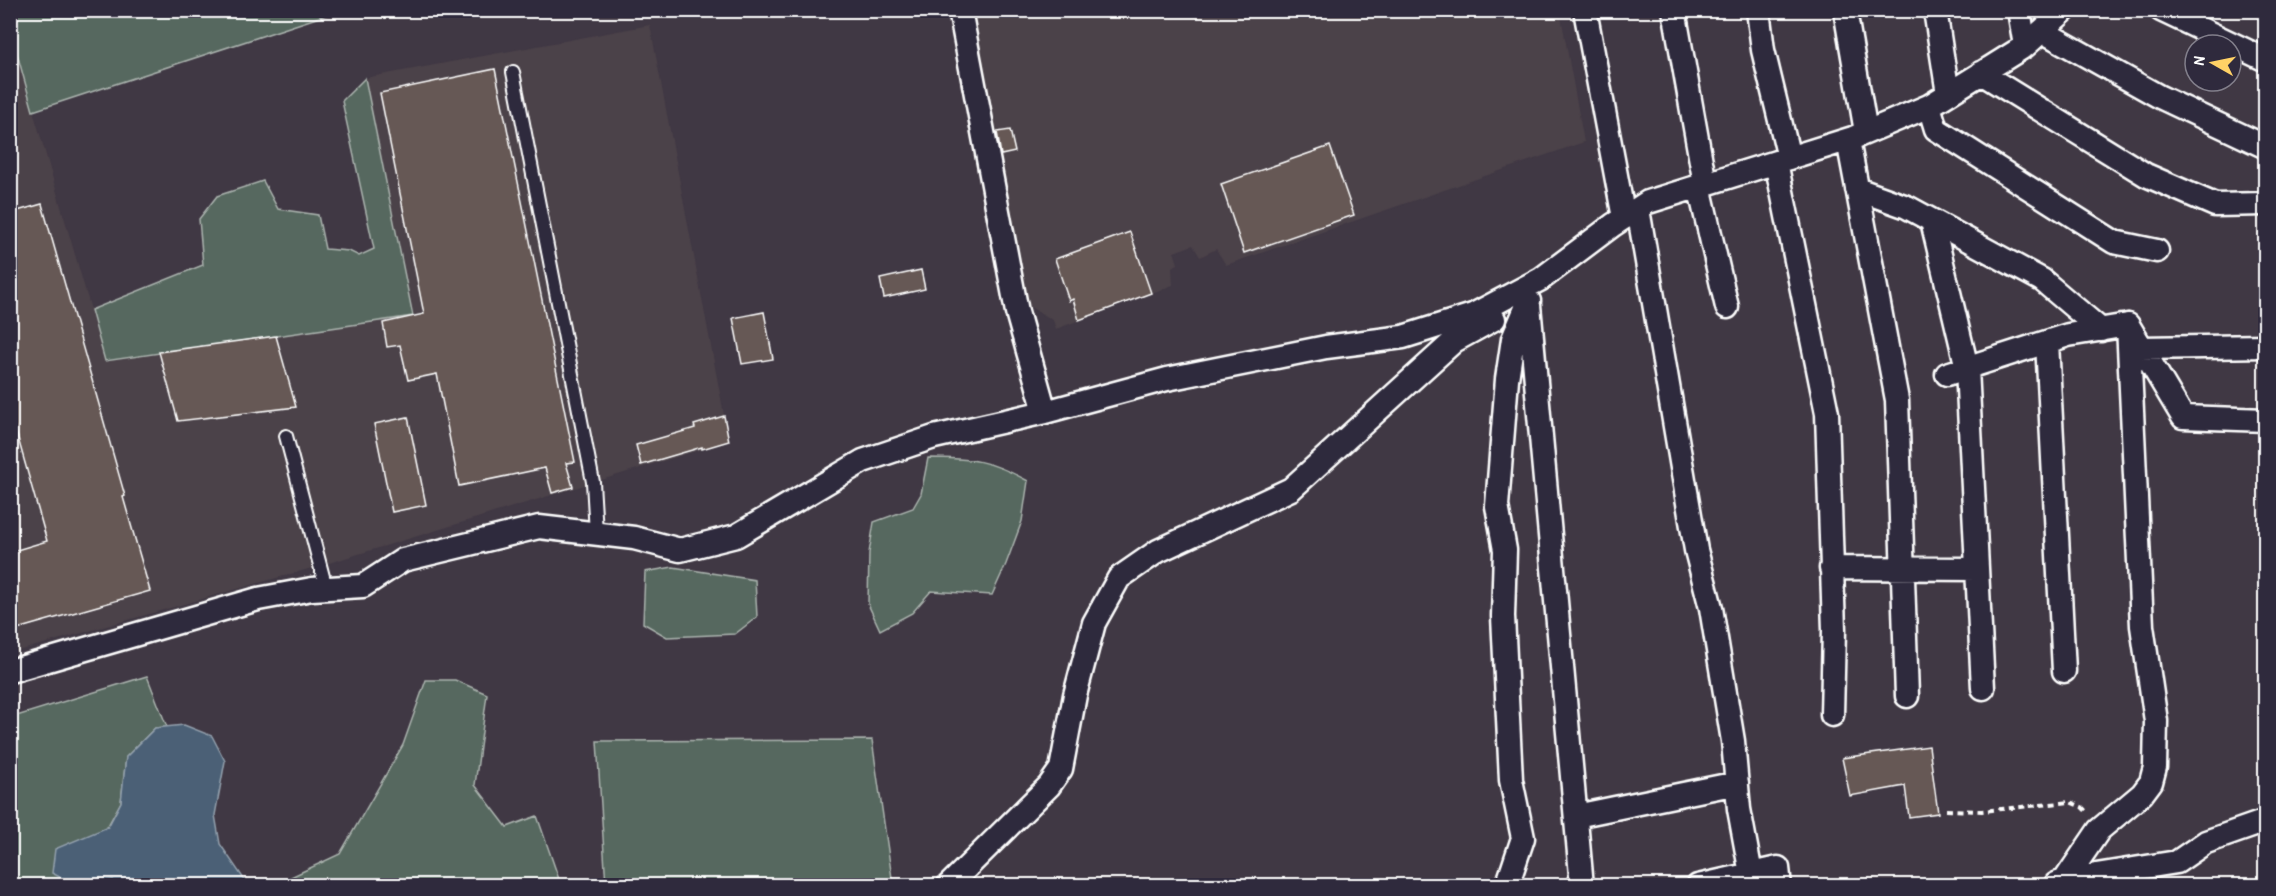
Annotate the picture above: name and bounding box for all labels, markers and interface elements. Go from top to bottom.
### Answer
north arrow [2183,33,2243,93]
text: N [2187,54,2210,67]

